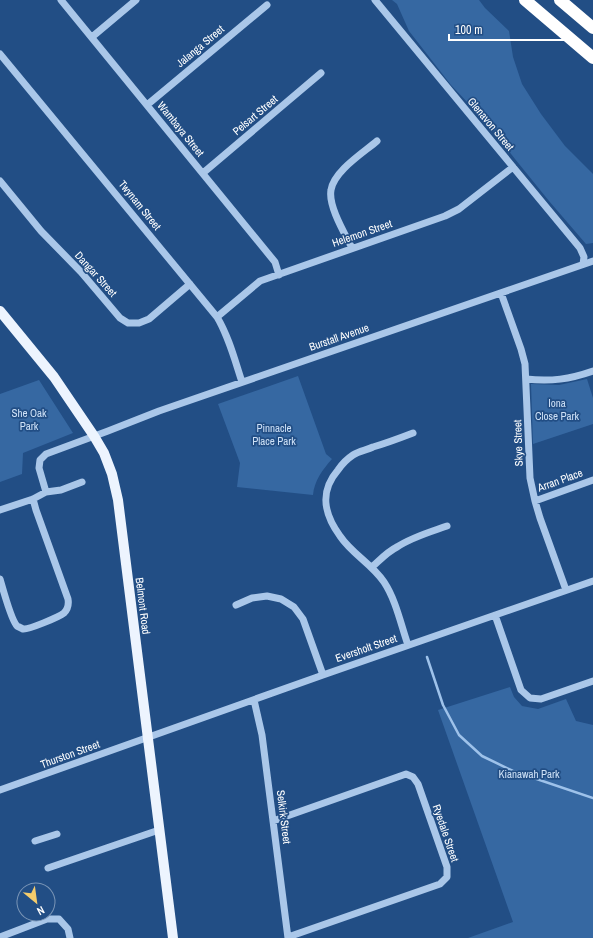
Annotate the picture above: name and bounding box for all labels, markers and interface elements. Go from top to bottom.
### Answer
scale bar [449,16,565,42]
street label: Jalanga Street [173,22,227,70]
text: 100 m [455,22,482,38]
street label: Pelsart Street [230,92,281,138]
street label: Glenavon Street [465,95,518,154]
street label: Wambaya Street [155,99,208,160]
street label: Twynam Street [116,177,165,233]
street label: Helemon Street [330,216,394,250]
street label: Dangar Street [72,248,120,300]
street label: Burstall Avenue [307,320,371,354]
park label: Iona Close Park [535,396,580,423]
park label: She Oak Park [11,406,47,433]
street label: Skye Street [510,419,526,467]
park label: Pinnacle Place Park [252,421,296,448]
street label: Arran Place [535,465,585,495]
street label: Belmont Road [133,577,153,635]
street label: Eversholt Street [333,631,399,665]
street label: Thurston Street [38,737,102,771]
park label: Kianawah Park [498,767,560,781]
street label: Selkirk Street [274,789,294,845]
street label: Ryedale Street [430,803,462,864]
north arrow [16,882,56,922]
text: N [35,903,47,918]

